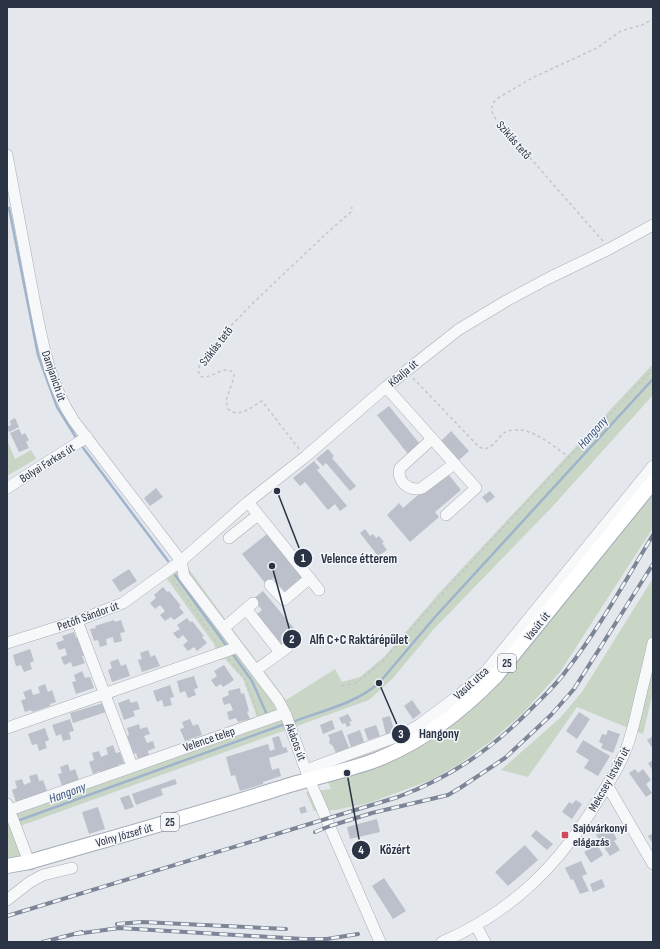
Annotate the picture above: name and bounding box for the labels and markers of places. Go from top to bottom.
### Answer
callout: Velence étterem [293,546,405,571]
callout: Alfi C+C Raktárépület [282,627,417,652]
callout: Hangony [391,721,467,746]
place label: Sajóvárkonyi elágazás [573,821,627,850]
marker: Sajóvárkonyi elágazás [560,830,570,840]
callout: Közért [351,837,418,862]

